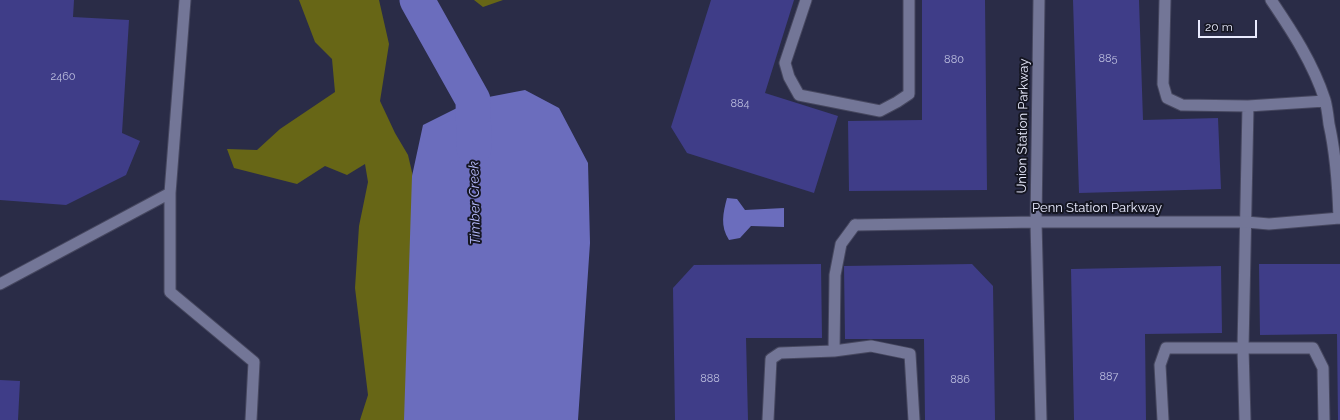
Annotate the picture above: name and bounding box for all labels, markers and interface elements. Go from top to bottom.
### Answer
scale bar [1200,12,1259,38]
text: 20 m [1205,20,1233,34]
house number: 885 [1098,52,1118,66]
house number: 880 [944,53,964,67]
street label: Union Station Parkway [1014,59,1032,193]
house number: 2460 [50,70,76,84]
house number: 884 [730,97,750,111]
water label: Timber Creek [466,161,484,245]
street label: Penn Station Parkway [1032,200,1162,216]
house number: 887 [1100,370,1118,384]
house number: 888 [700,372,720,386]
house number: 886 [950,373,970,387]

